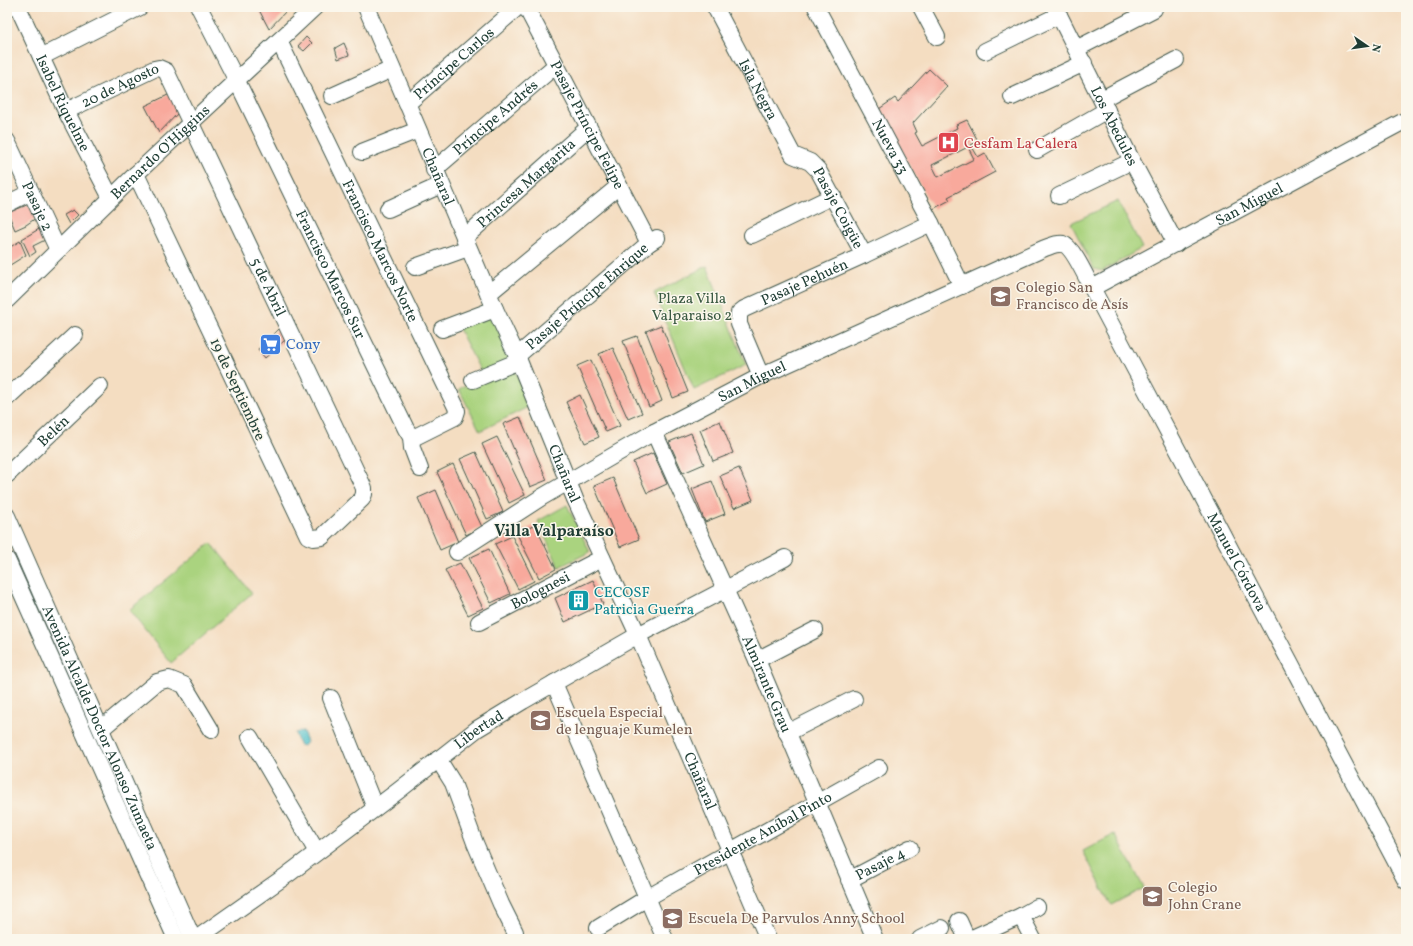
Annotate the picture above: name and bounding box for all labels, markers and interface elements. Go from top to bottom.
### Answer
street label: Príncipe Carlos [410,23,500,105]
north arrow [1347,26,1387,66]
text: N [1367,42,1383,53]
street label: Isabel Riquelme [29,52,94,156]
street label: Isla Negra [732,56,782,124]
street label: Pasaje Príncipe Felipe [544,58,628,194]
street label: 20 de Agosto [78,59,161,114]
street label: Príncipe Andrés [449,76,544,161]
street label: Los Abedules [1084,83,1142,170]
street label: Bernardo O'Higgins [107,101,216,205]
street label: Nueva 33 [865,116,912,179]
hospital icon: Cesfam La Calera [935,130,961,156]
street label: Princesa Margarita [473,134,581,234]
place label: Cesfam La Calera [964,134,1078,155]
street label: Chañaral [415,145,459,209]
street label: Pasaje Coigüe [806,164,868,253]
street label: Francisco Marcos Norte [336,177,422,326]
street label: Pasaje 2 [16,179,57,235]
street label: San Miguel [1212,179,1287,232]
street label: Francisco Marcos Sur [289,207,370,343]
street label: Pasaje Príncipe Enrique [522,239,654,356]
street label: 5 de Abril [244,254,290,320]
street label: Pasaje Pehuén [758,254,852,312]
place label: Colegio San Francisco de Asís [1016,278,1129,316]
school or university icon: Colegio San Francisco de Asís [988,283,1014,309]
park label: Plaza Villa Valparaiso 2 [652,289,732,327]
supermarket icon: Cony [258,331,284,357]
street label: 19 de Septiembre [204,335,270,444]
place label: Cony [286,335,320,356]
street label: San Miguel [715,357,790,409]
street label: Belén [34,411,75,452]
street label: Chañaral [542,442,584,507]
street label: Manuel Córdova [1201,509,1271,616]
district label: Villa Valparaíso [494,521,614,543]
street label: Bolognesi [507,567,574,616]
place label: CECOSF Patricia Guerra [594,583,694,621]
building icon: CECOSF Patricia Guerra [566,588,592,614]
street label: Avenida Alcalde Doctor Alonso Zumaeta [36,602,162,854]
street label: Almirante Grau [735,632,796,736]
place label: Escuela Especial de lenguaje Kumelen [556,703,693,741]
street label: Libertad [450,706,508,755]
school or university icon: Escuela Especial de lenguaje Kumelen [527,708,553,734]
street label: Chañaral [677,749,721,813]
street label: Presidente Aníbal Pinto [690,787,836,882]
street label: Pasaje 4 [852,843,909,887]
place label: Colegio John Crane [1168,878,1241,916]
school or university icon: Colegio John Crane [1139,883,1165,909]
school or university icon: Escuela De Parvulos Anny School [659,905,685,931]
place label: Escuela De Parvulos Anny School [688,909,905,930]

